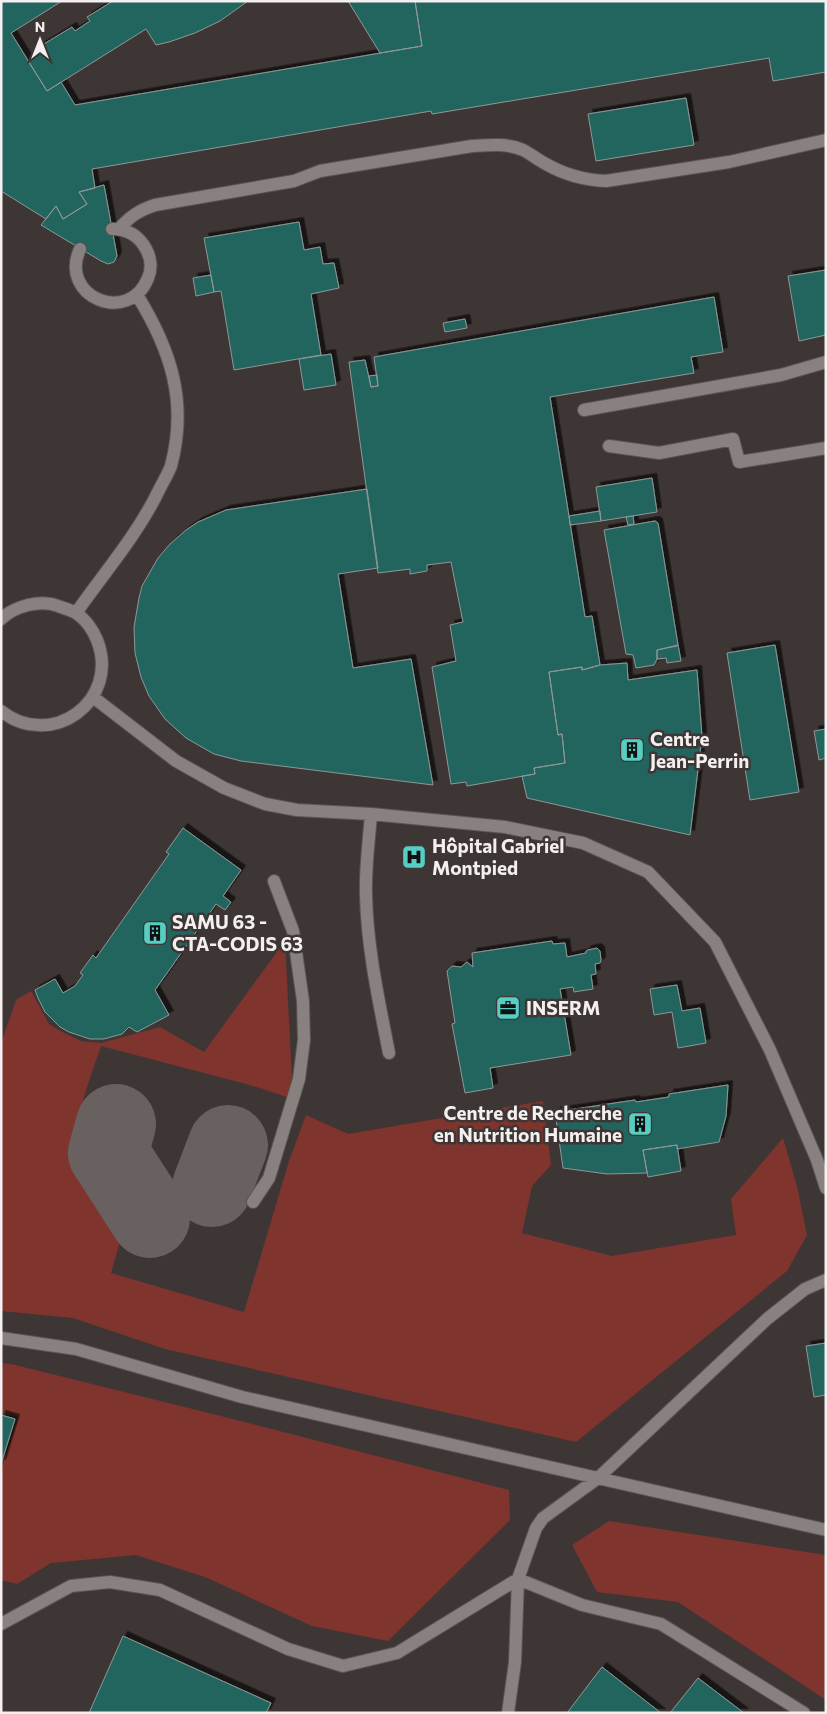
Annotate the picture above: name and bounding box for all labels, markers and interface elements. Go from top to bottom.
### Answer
north arrow [15,15,65,65]
text: N [35,18,45,35]
place label: Centre Jean-Perrin [650,727,749,772]
building icon: Centre Jean-Perrin [619,737,645,763]
place label: Hôpital Gabriel Montpied [432,834,564,879]
hospital icon: Hôpital Gabriel Montpied [401,844,427,870]
place label: SAMU 63 - CTA-CODIS 63 [172,910,303,955]
building icon: SAMU 63 - CTA-CODIS 63 [142,920,168,946]
office icon: INSERM [495,995,521,1021]
place label: INSERM [526,996,600,1019]
place label: Centre de Recherche en Nutrition Humaine [434,1101,622,1146]
building icon: Centre de Recherche en Nutrition Humaine [627,1111,653,1137]

